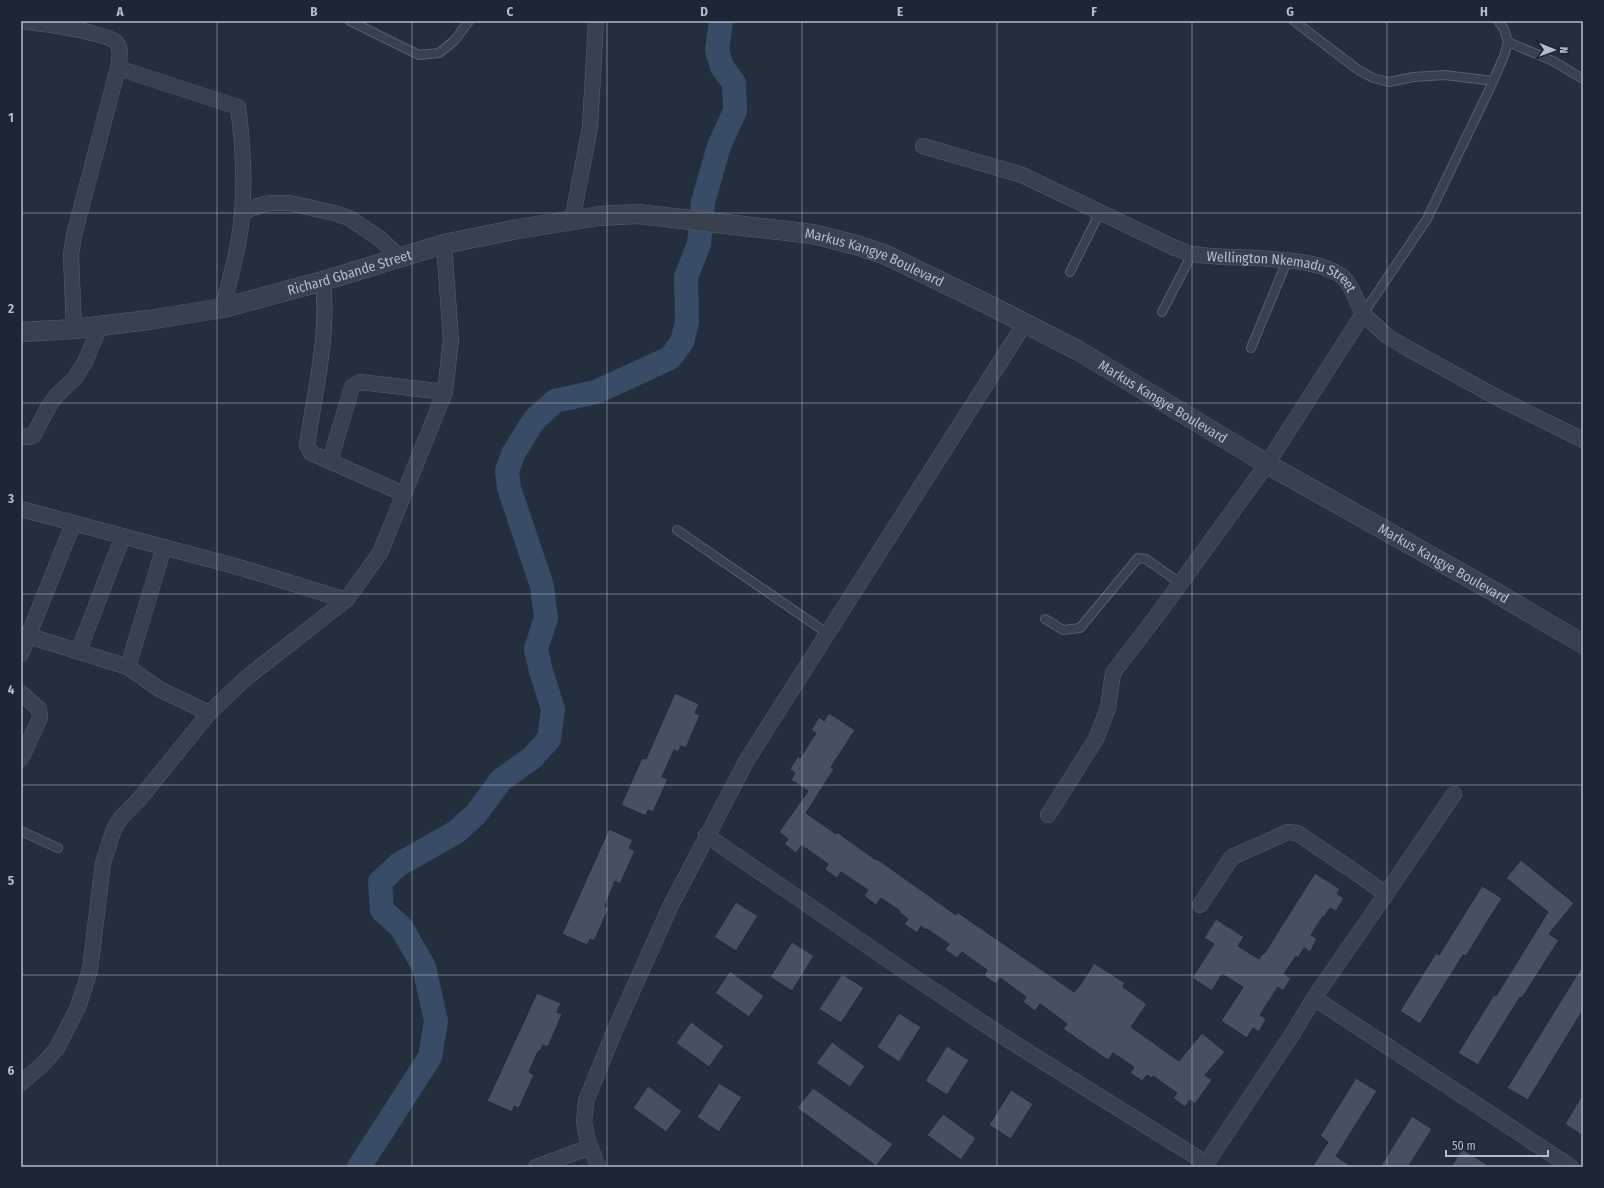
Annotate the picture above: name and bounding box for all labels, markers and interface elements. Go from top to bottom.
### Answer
text: A [115,4,124,19]
text: B [310,4,318,19]
text: C [507,4,514,19]
text: D [700,4,708,19]
text: E [897,4,903,19]
text: F [1091,4,1097,19]
text: G [1286,4,1294,19]
text: H [1480,4,1488,19]
north arrow [1534,30,1574,70]
text: N [1557,47,1570,54]
text: 1 [8,110,14,125]
street label: Markus Kangye Boulevard [804,225,947,290]
street label: Richard Gbande Street [286,246,414,299]
street label: Wellington Nkemadu Street [1206,247,1360,295]
text: 2 [7,301,14,316]
street label: Markus Kangye Boulevard [1096,356,1230,447]
text: 3 [7,491,14,506]
street label: Markus Kangye Boulevard [1375,520,1512,607]
text: 4 [8,682,15,697]
text: 5 [8,873,14,888]
text: 6 [8,1063,15,1078]
scale bar [1446,1132,1548,1158]
text: 50 m [1452,1139,1476,1153]

